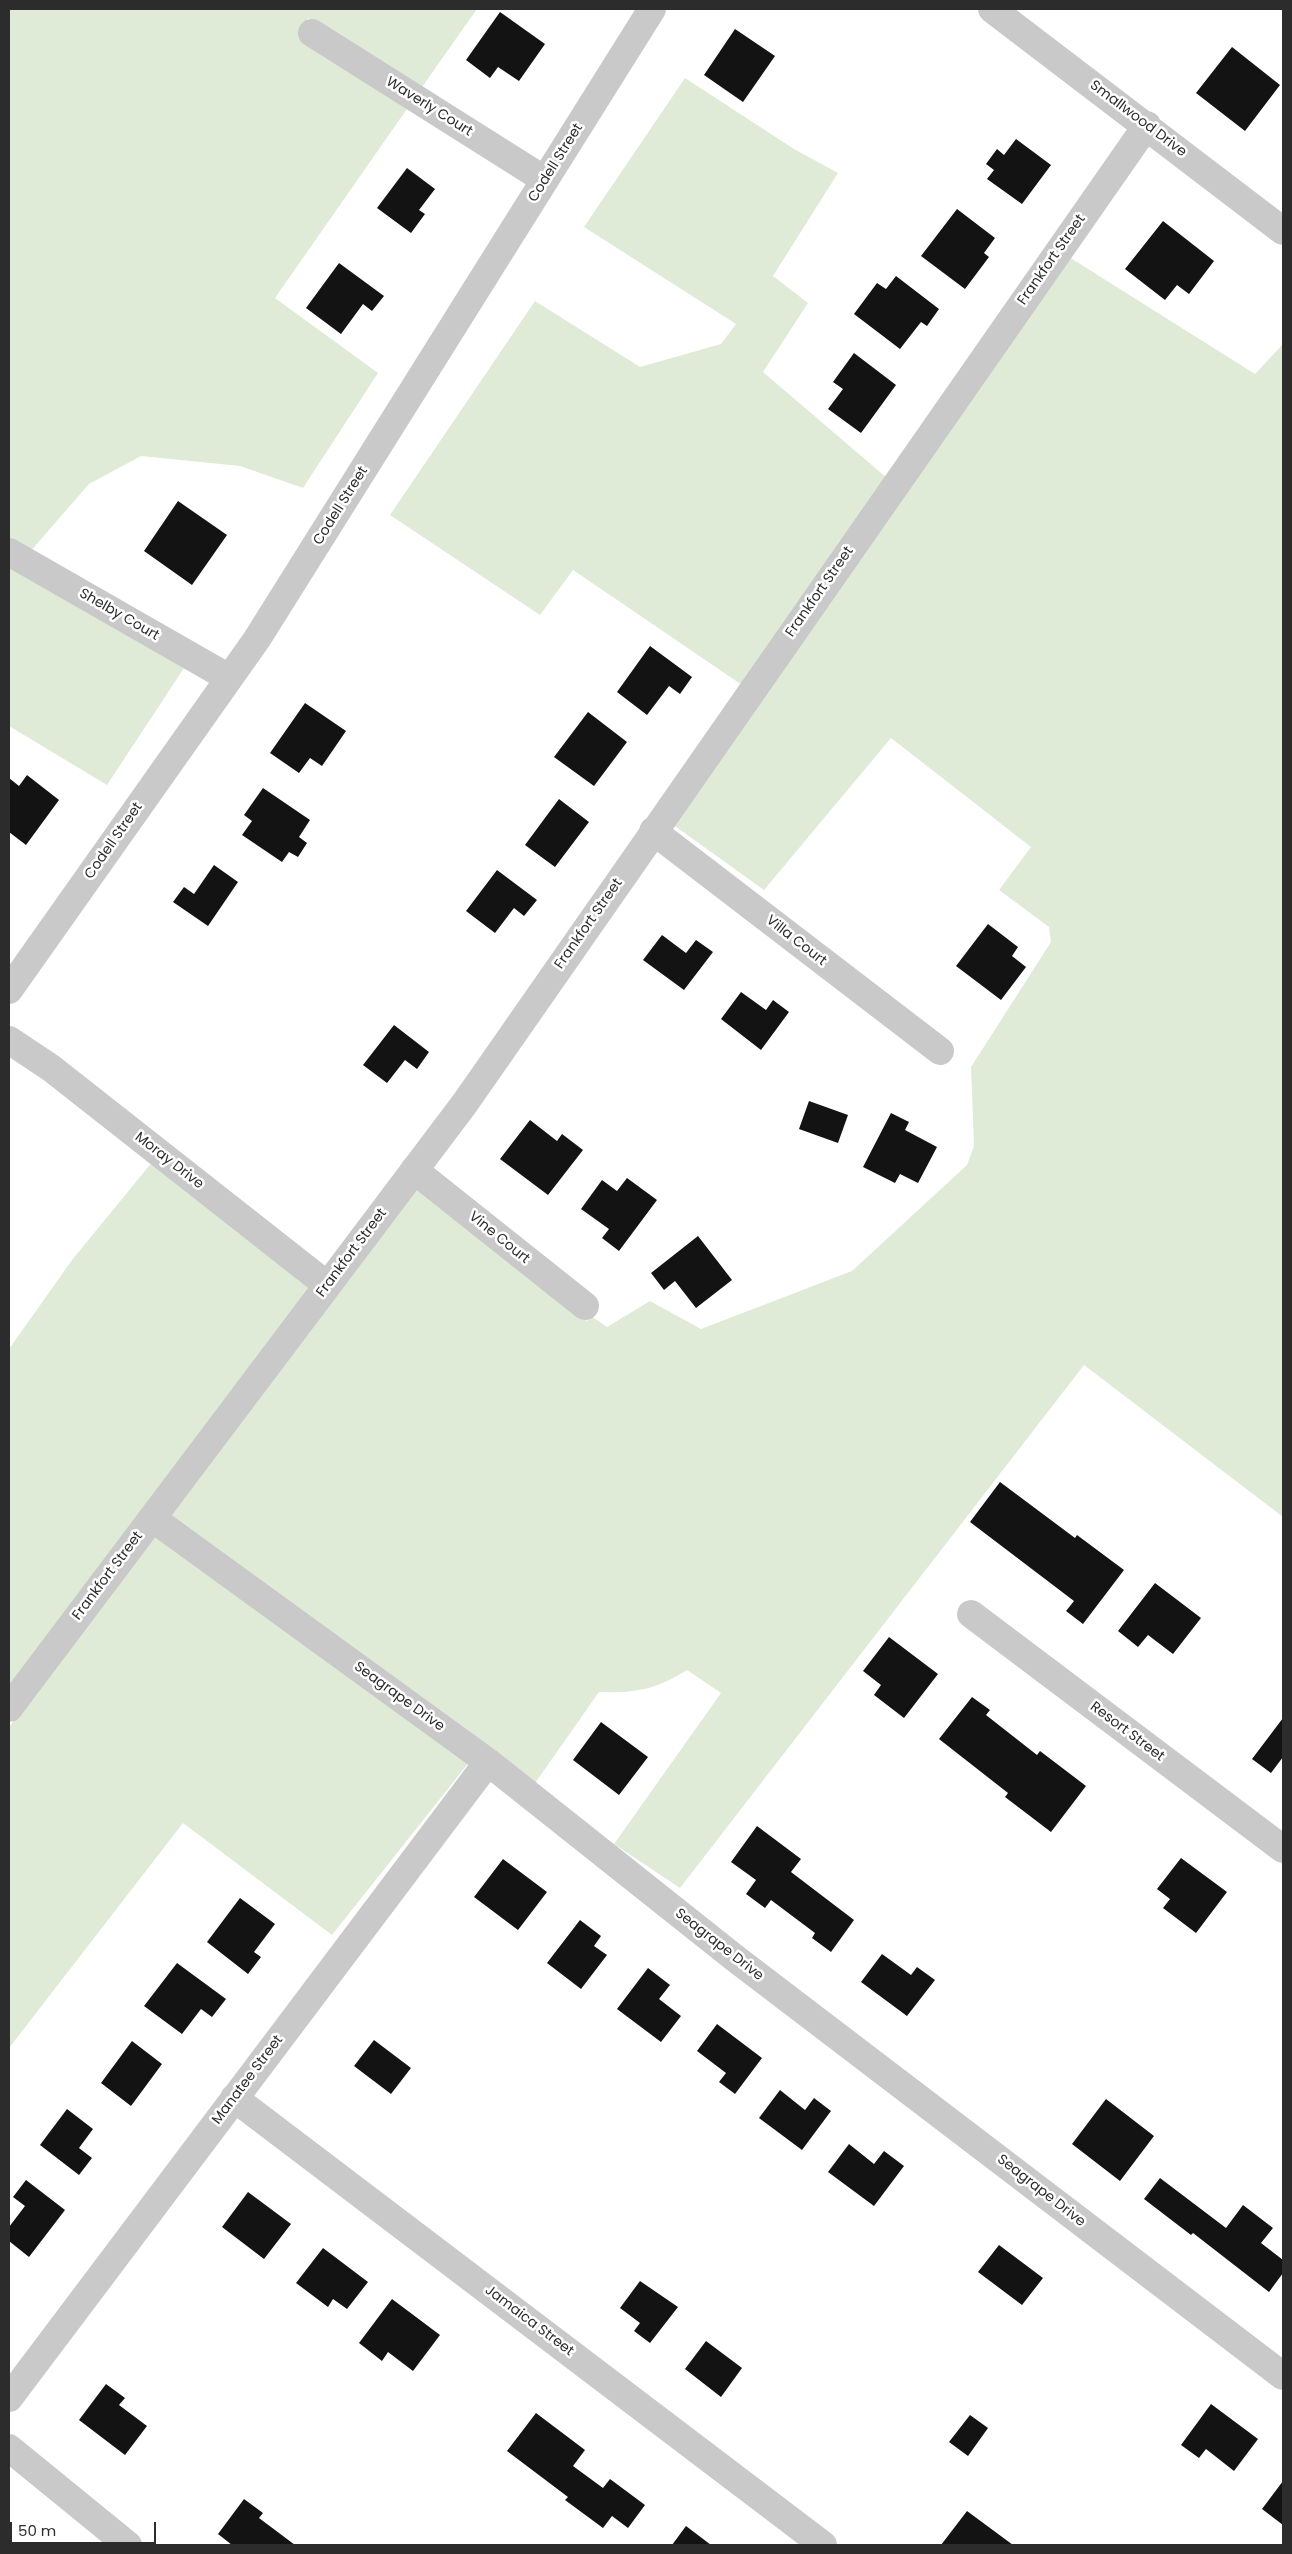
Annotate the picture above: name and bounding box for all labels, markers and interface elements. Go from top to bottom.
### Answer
street label: Waverly Court [383,74,475,140]
street label: Smallwood Drive [1086,77,1190,161]
street label: Codell Street [525,121,587,205]
street label: Frankfort Street [1015,212,1089,308]
street label: Codell Street [310,464,372,548]
street label: Frankfort Street [783,544,857,640]
street label: Shelby Court [76,585,162,645]
street label: Codell Street [81,800,147,882]
street label: Frankfort Street [552,876,626,972]
street label: Villa Court [762,912,830,970]
street label: Moray Drive [131,1129,207,1193]
street label: Frankfort Street [313,1205,391,1301]
street label: Vine Court [465,1208,533,1268]
street label: Frankfort Street [69,1528,147,1624]
street label: Seagrape Drive [351,1659,447,1735]
street label: Resort Street [1087,1699,1167,1765]
street label: Seagrape Drive [671,1905,767,1985]
street label: Manatee Street [209,2032,287,2128]
street label: Seagrape Drive [993,2151,1089,2231]
street label: Jamaica Street [481,2282,577,2360]
scale bar [12,2512,159,2544]
text: 50 m [18,2520,56,2541]

